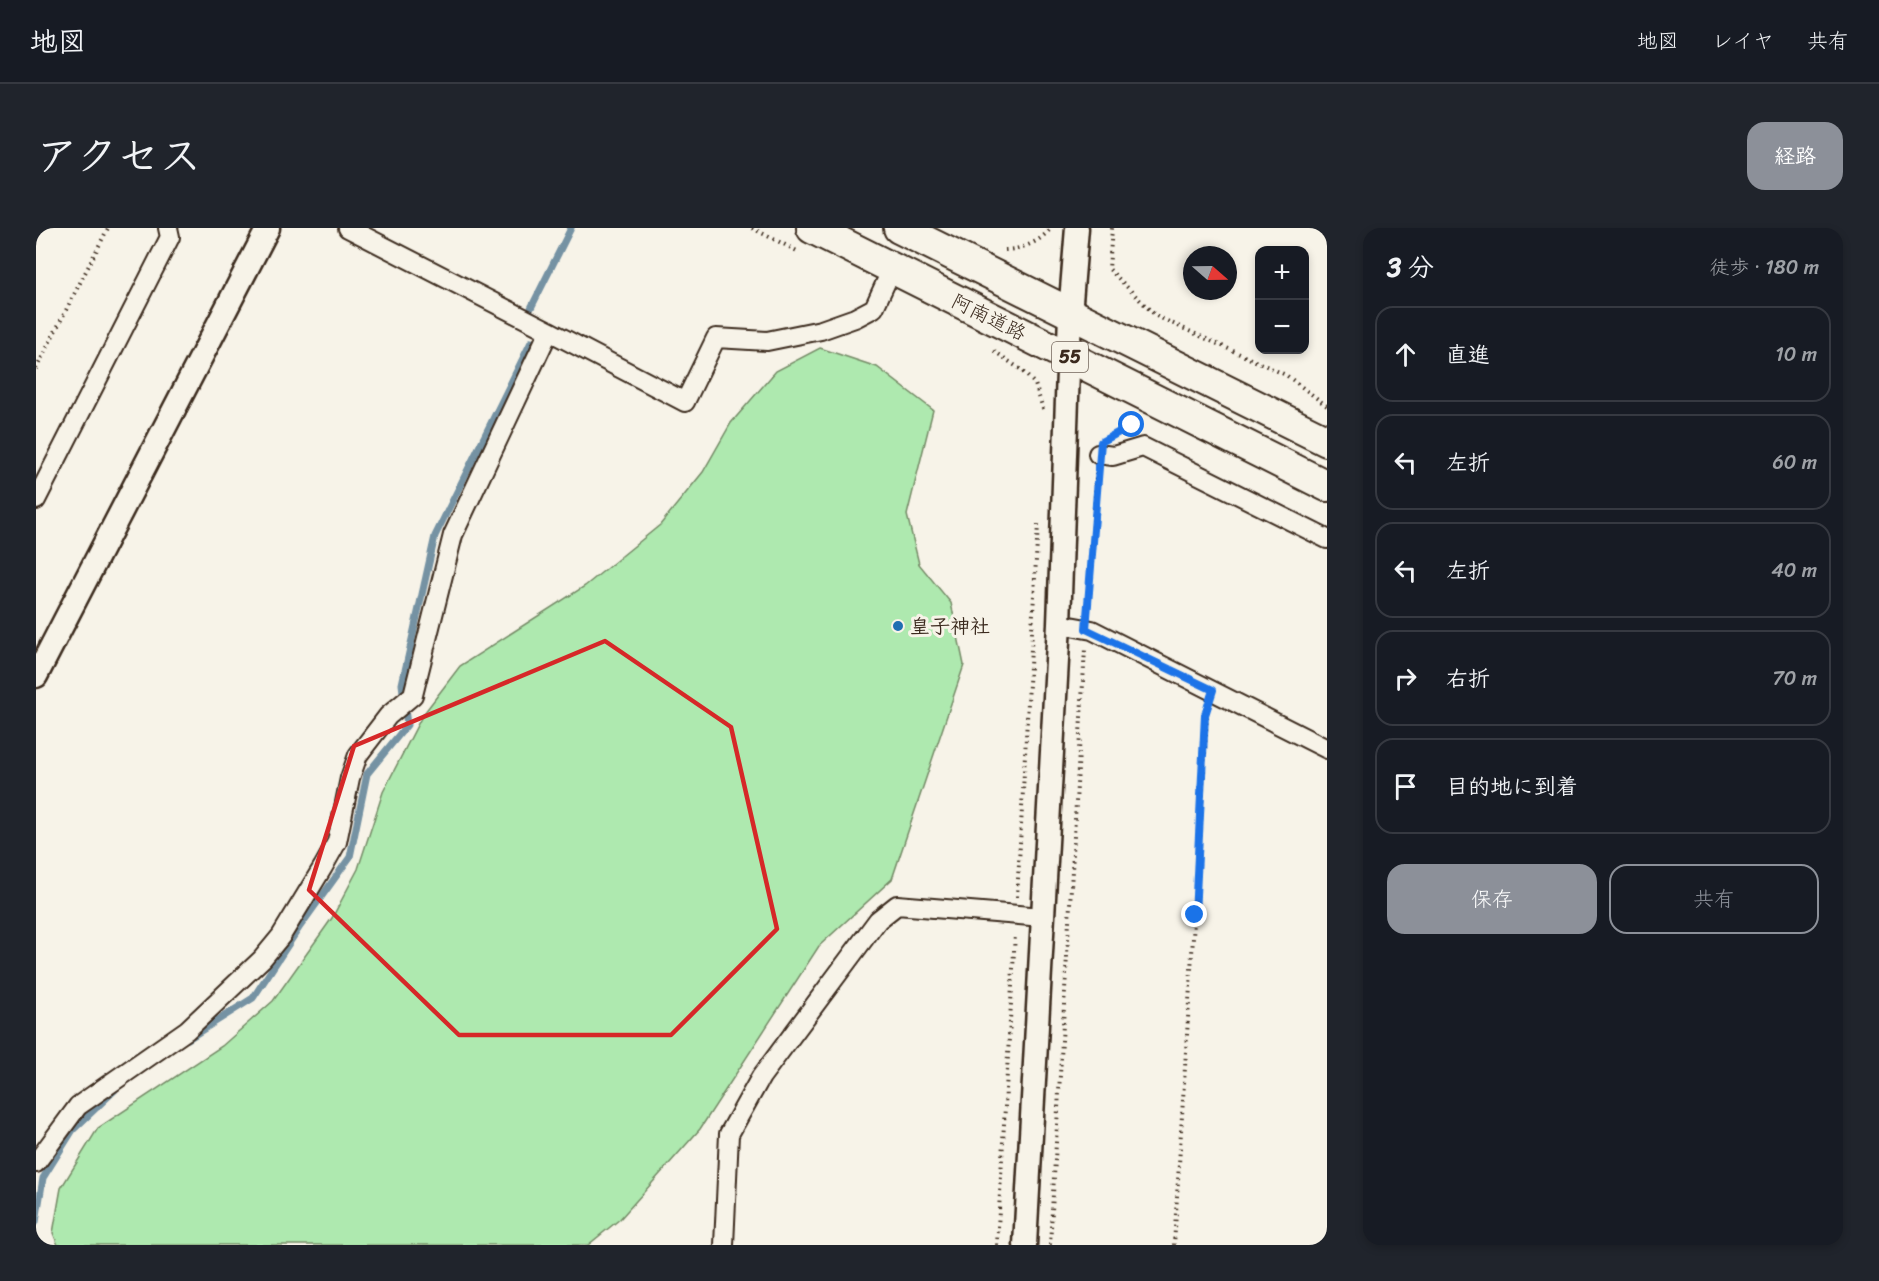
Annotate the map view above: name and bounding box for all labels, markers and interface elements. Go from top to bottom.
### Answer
text: 地図 [30,17,86,66]
text: 地図 [1637,22,1679,60]
text: レイヤ [1712,22,1774,60]
text: 共有 [1807,22,1849,60]
text: アクセス [36,119,201,193]
button: 経路 [1747,122,1843,190]
text: 3 分 [1387,244,1434,290]
north arrow [1183,246,1237,300]
map controls [1255,246,1309,354]
button: + [1255,246,1309,300]
text: 徒歩 · 180 m [1709,250,1819,285]
street label: 阿南道路 [945,284,1032,351]
button: − [1255,300,1309,354]
text: 直進 [1446,335,1490,374]
text: 10 m [1775,337,1817,372]
icon: ahead [1389,338,1422,371]
road number: 55 [1052,342,1088,372]
route start [1118,411,1144,437]
text: 左折 [1446,443,1490,482]
text: 60 m [1772,445,1817,480]
icon: left [1389,446,1422,479]
text: 左折 [1446,551,1490,590]
text: 40 m [1771,553,1817,588]
icon: left [1389,554,1422,587]
place label: 皇子神社 [910,609,990,644]
marker: 皇子神社 [891,619,905,633]
text: 右折 [1446,659,1490,698]
text: 70 m [1772,661,1817,696]
icon: right [1389,662,1422,695]
text: 目的地に到着 [1446,767,1578,806]
icon: arrive [1389,770,1422,803]
button: 保存 [1387,864,1597,934]
button: 共有 [1609,864,1819,934]
route end [1181,901,1207,927]

